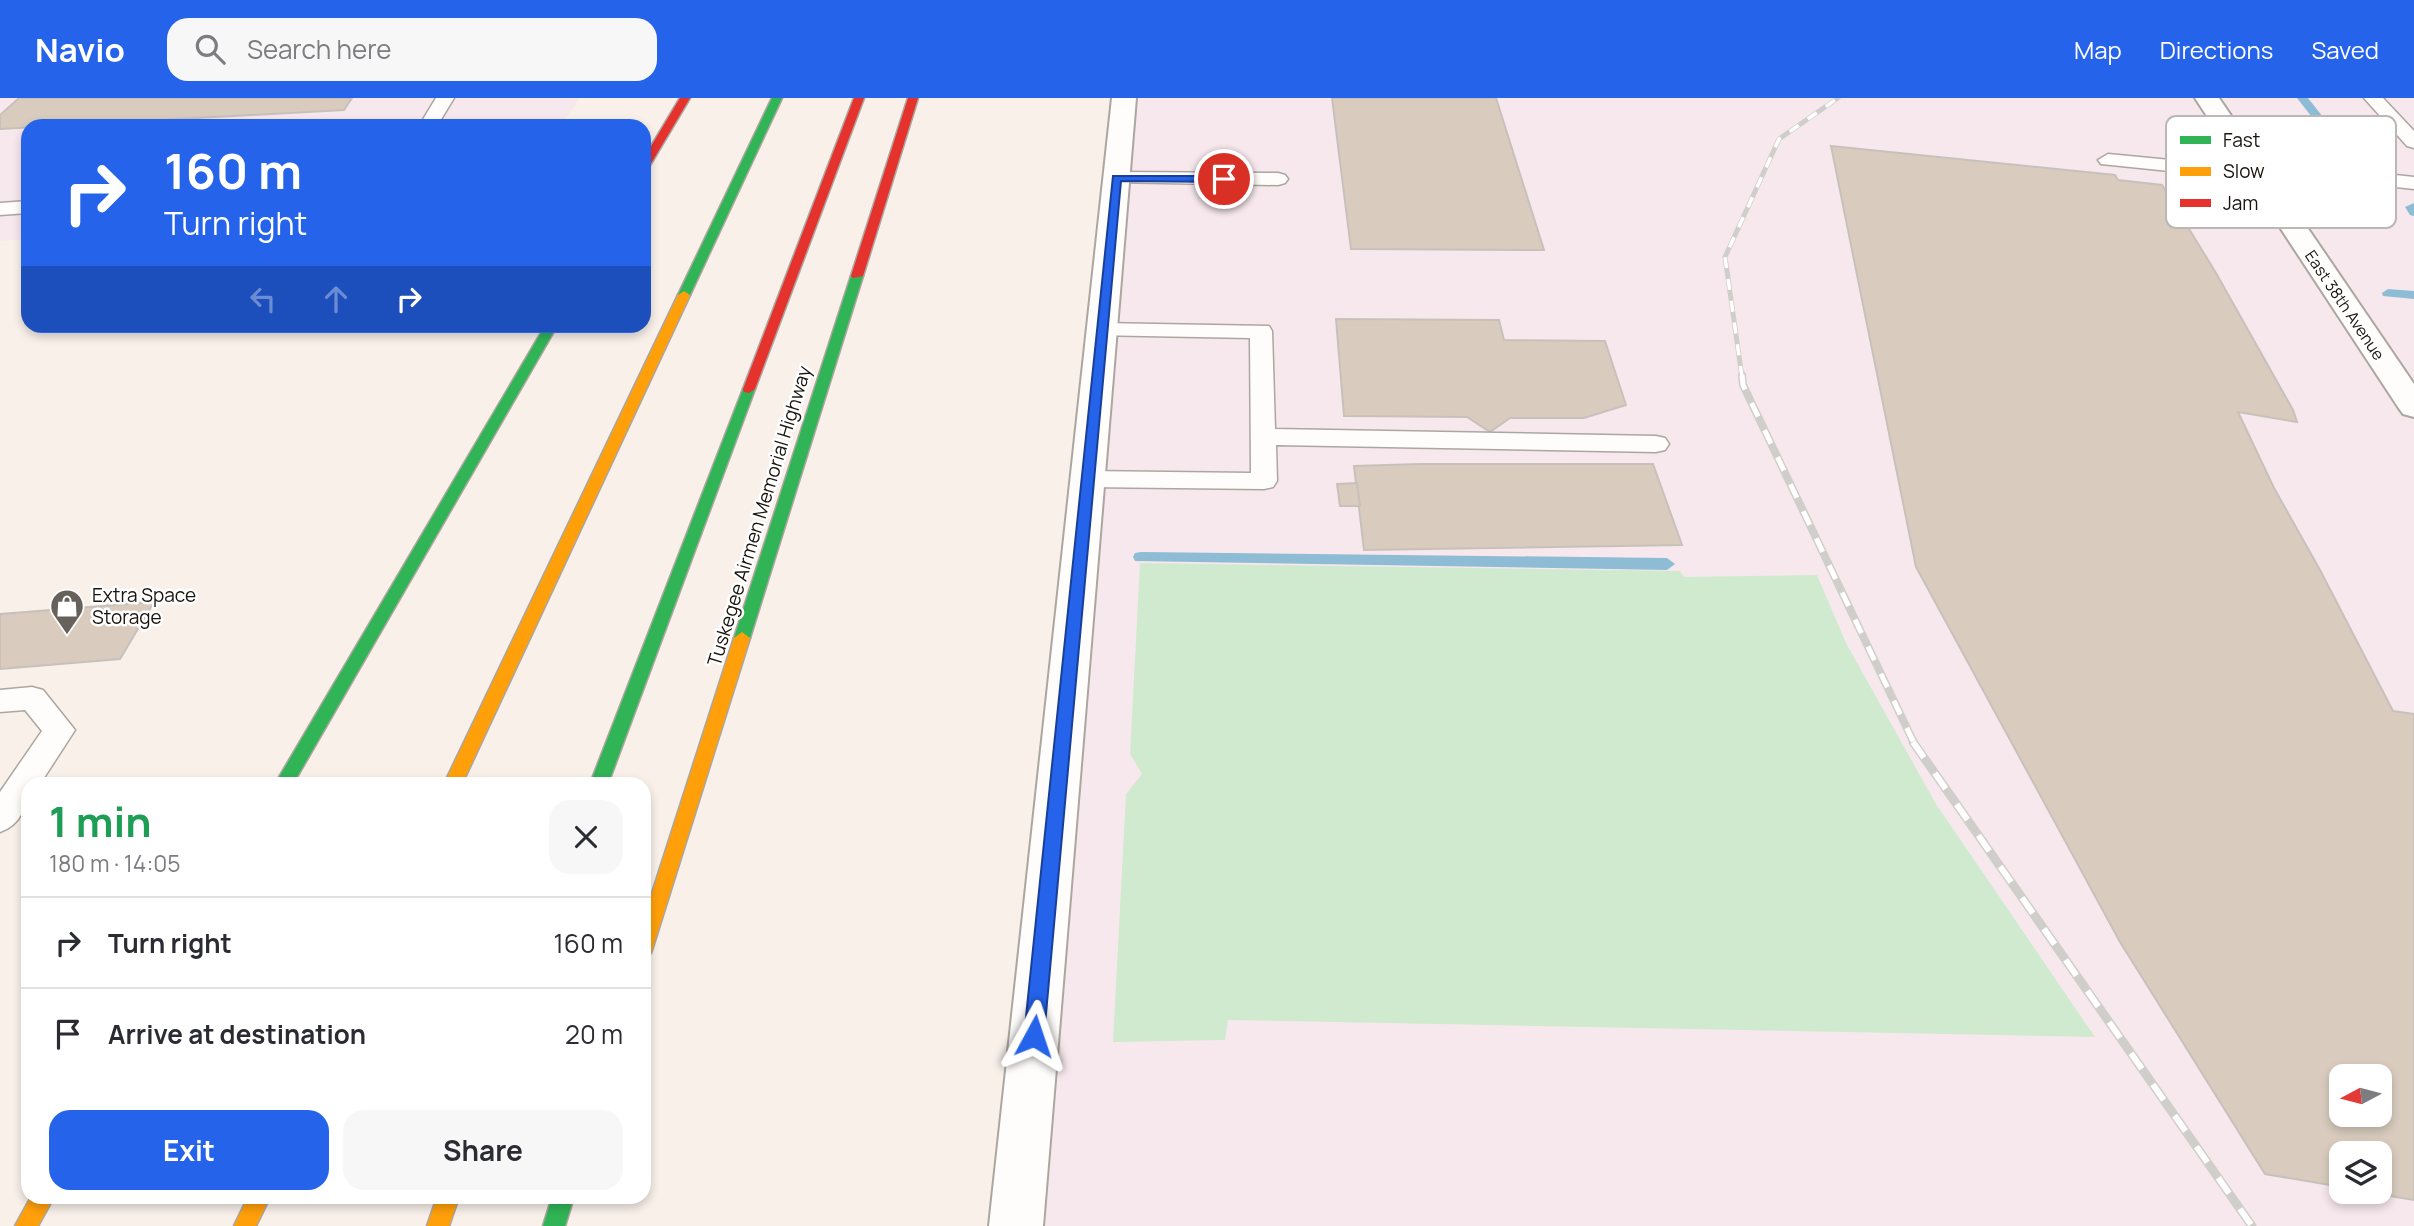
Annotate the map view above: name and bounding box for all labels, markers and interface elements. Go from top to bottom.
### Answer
search box [167,18,657,81]
text: Navio [35,27,125,72]
icon: search [191,30,229,68]
text: Search here [247,31,391,67]
text: Map [2074,33,2122,66]
text: Directions [2160,33,2273,66]
text: Saved [2311,33,2379,66]
legend [2166,116,2396,228]
text: Fast [2223,127,2260,153]
text: 160 m [164,137,302,204]
icon: right [49,147,140,238]
pin [1194,149,1254,209]
text: Slow [2223,158,2265,184]
icon: arrive [1205,160,1243,198]
text: Jam [2223,190,2258,216]
text: Turn right [164,201,307,245]
street label: East 38th Avenue [2300,246,2390,364]
icon: left [244,280,282,318]
icon: ahead [317,280,355,318]
icon: right [390,280,428,318]
street label: Tuskegee Airmen Memorial Highway [701,363,817,669]
place label: Extra Space Storage [92,582,196,630]
shop icon: Extra Space Storage [48,587,86,636]
text: 1 min [49,792,152,850]
button: close [549,800,623,874]
text: 180 m · 14:05 [49,847,181,879]
icon: right [49,924,87,962]
text: Turn right [108,925,232,961]
text: 160 m [554,925,623,961]
position arrow [997,999,1071,1073]
icon: arrive [49,1015,87,1053]
text: Arrive at destination [108,1016,366,1052]
text: 20 m [565,1016,623,1052]
north arrow [2329,1064,2392,1127]
map controls [2329,1064,2392,1204]
button: Exit [49,1110,329,1190]
button: Share [343,1110,623,1190]
button: layers [2329,1141,2392,1204]

